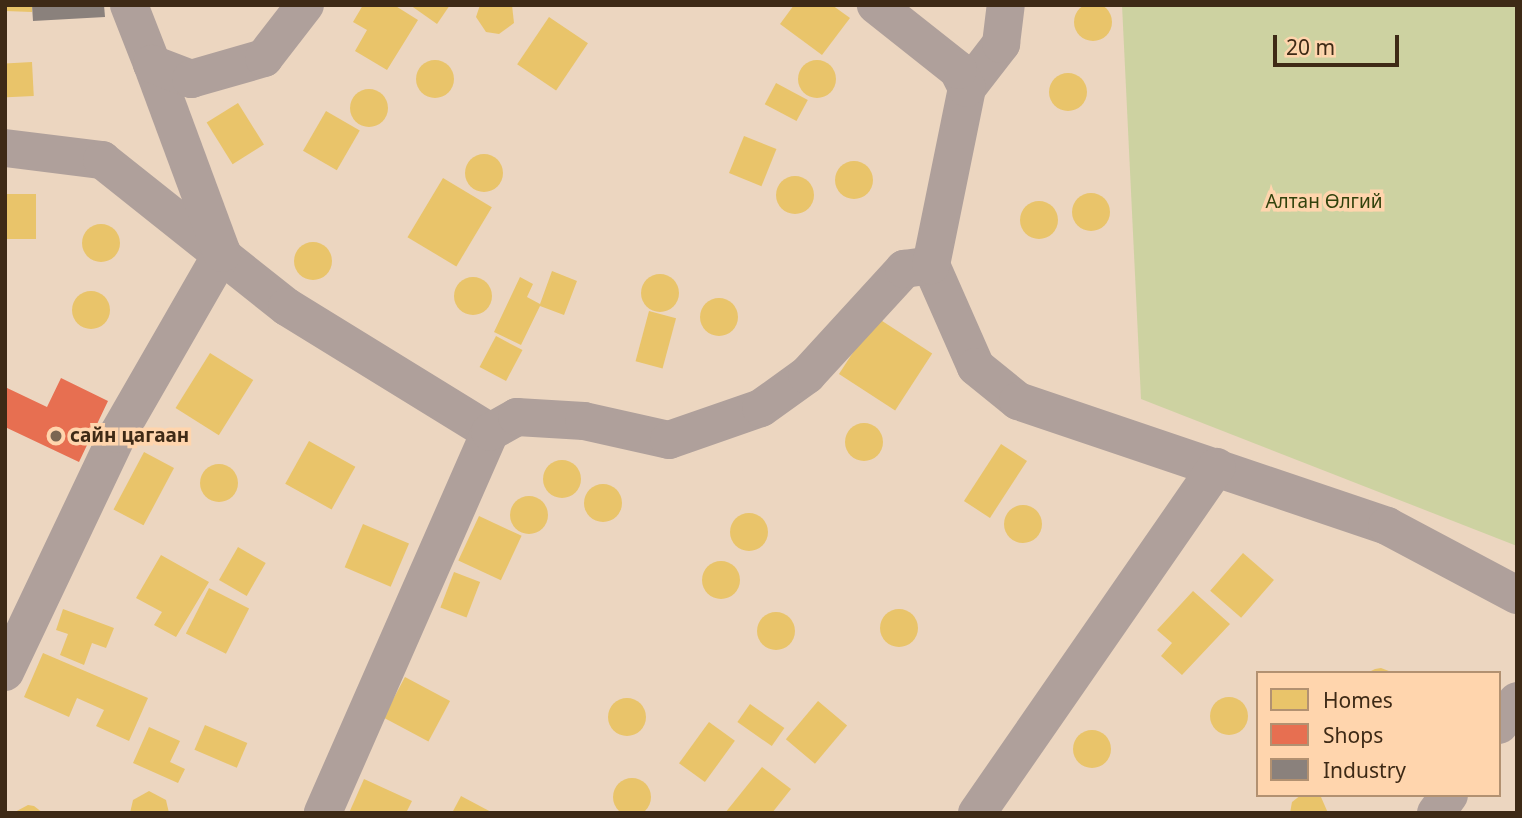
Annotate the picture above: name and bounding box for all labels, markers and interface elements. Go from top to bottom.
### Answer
scale bar [1277,21,1403,65]
text: 20 m [1286,33,1335,61]
park label: Алтан Өлгий [1265,191,1383,213]
place label: сайн цагаан [70,425,189,447]
marker: сайн цагаан [48,428,64,444]
legend [1256,671,1501,797]
text: Homes [1323,686,1393,714]
text: Shops [1323,721,1383,749]
text: Industry [1323,756,1406,784]

